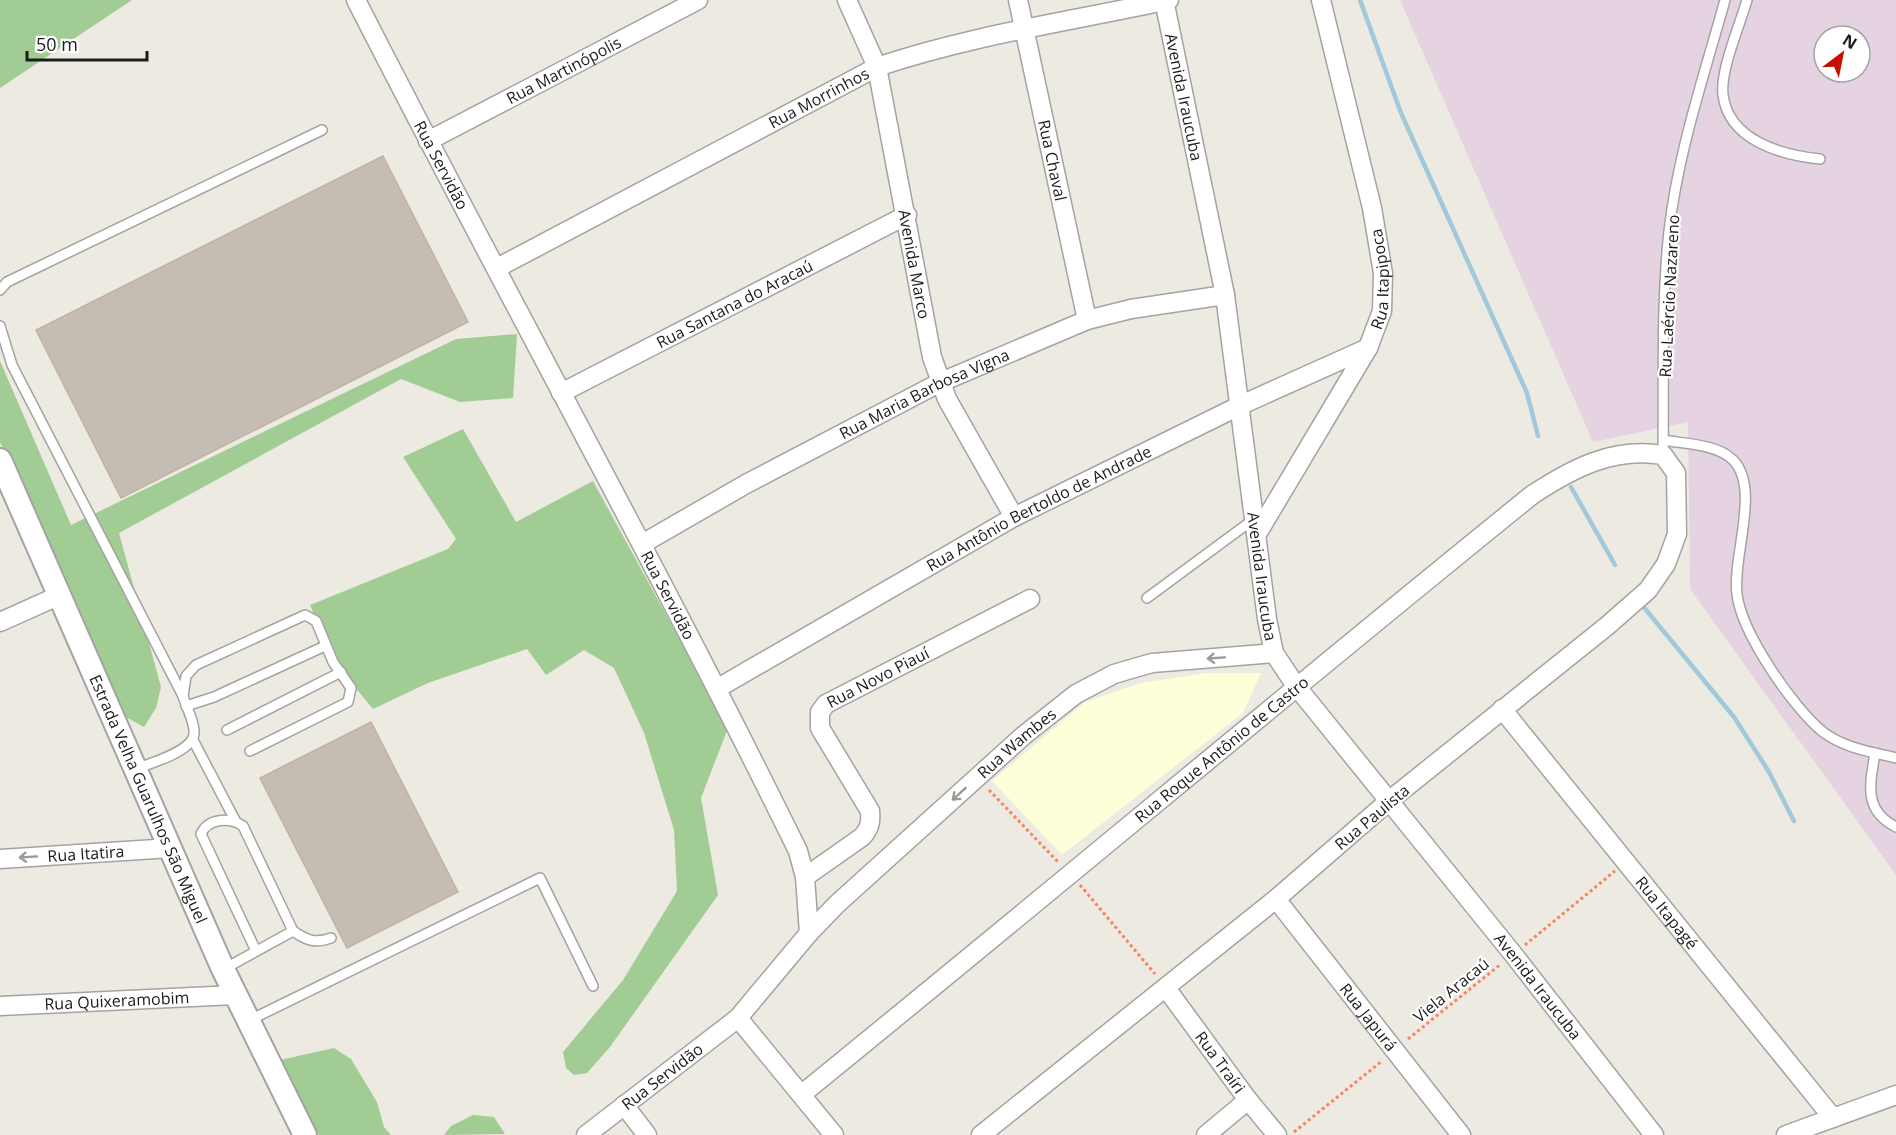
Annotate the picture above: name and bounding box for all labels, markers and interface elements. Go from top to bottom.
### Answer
scale bar [27,24,147,62]
north arrow [1812,24,1872,84]
text: N [1839,29,1861,54]
street label: Rua Martinópolis [502,31,625,109]
street label: Avenida Iraucuba [1160,31,1208,163]
text: 50 m [36,32,78,56]
street label: Rua Morrinhos [765,62,873,133]
street label: Rua Servidão [409,117,474,213]
street label: Rua Chaval [1033,118,1072,203]
street label: Avenida Marco [893,208,936,321]
street label: Rua Laércio Nazareno [1654,214,1684,378]
street label: Rua Itapipoca [1365,227,1394,333]
street label: Rua Santana do Aracaú [652,254,816,353]
street label: Rua Maria Barbosa Vigna [835,343,1013,444]
street label: Rua Antônio Bertoldo de Andrade [922,440,1155,576]
street label: Avenida Iraucuba [1242,511,1282,643]
street label: Rua Servidão [636,547,700,643]
street label: Rua Novo Piauí [823,641,934,713]
one-way arrow [1206,653,1226,664]
street label: Estrada Velha Guarulhos São Miguel [84,671,213,927]
street label: Rua Roque Antônio de Castro [1130,671,1313,828]
street label: Rua Wambes [972,703,1061,783]
street label: Rua Paulista [1330,779,1414,855]
one-way arrow [952,787,967,801]
street label: Rua Itatira [47,840,125,867]
one-way arrow [19,852,39,863]
street label: Rua Itapagé [1631,871,1703,954]
street label: Avenida Iraucuba [1489,928,1587,1044]
street label: Viela Aracaú [1408,953,1494,1027]
street label: Rua Japurá [1335,978,1402,1056]
street label: Rua Quixeramobim [44,986,190,1015]
street label: Rua Traíri [1190,1027,1250,1098]
street label: Rua Servidão [617,1038,707,1115]

